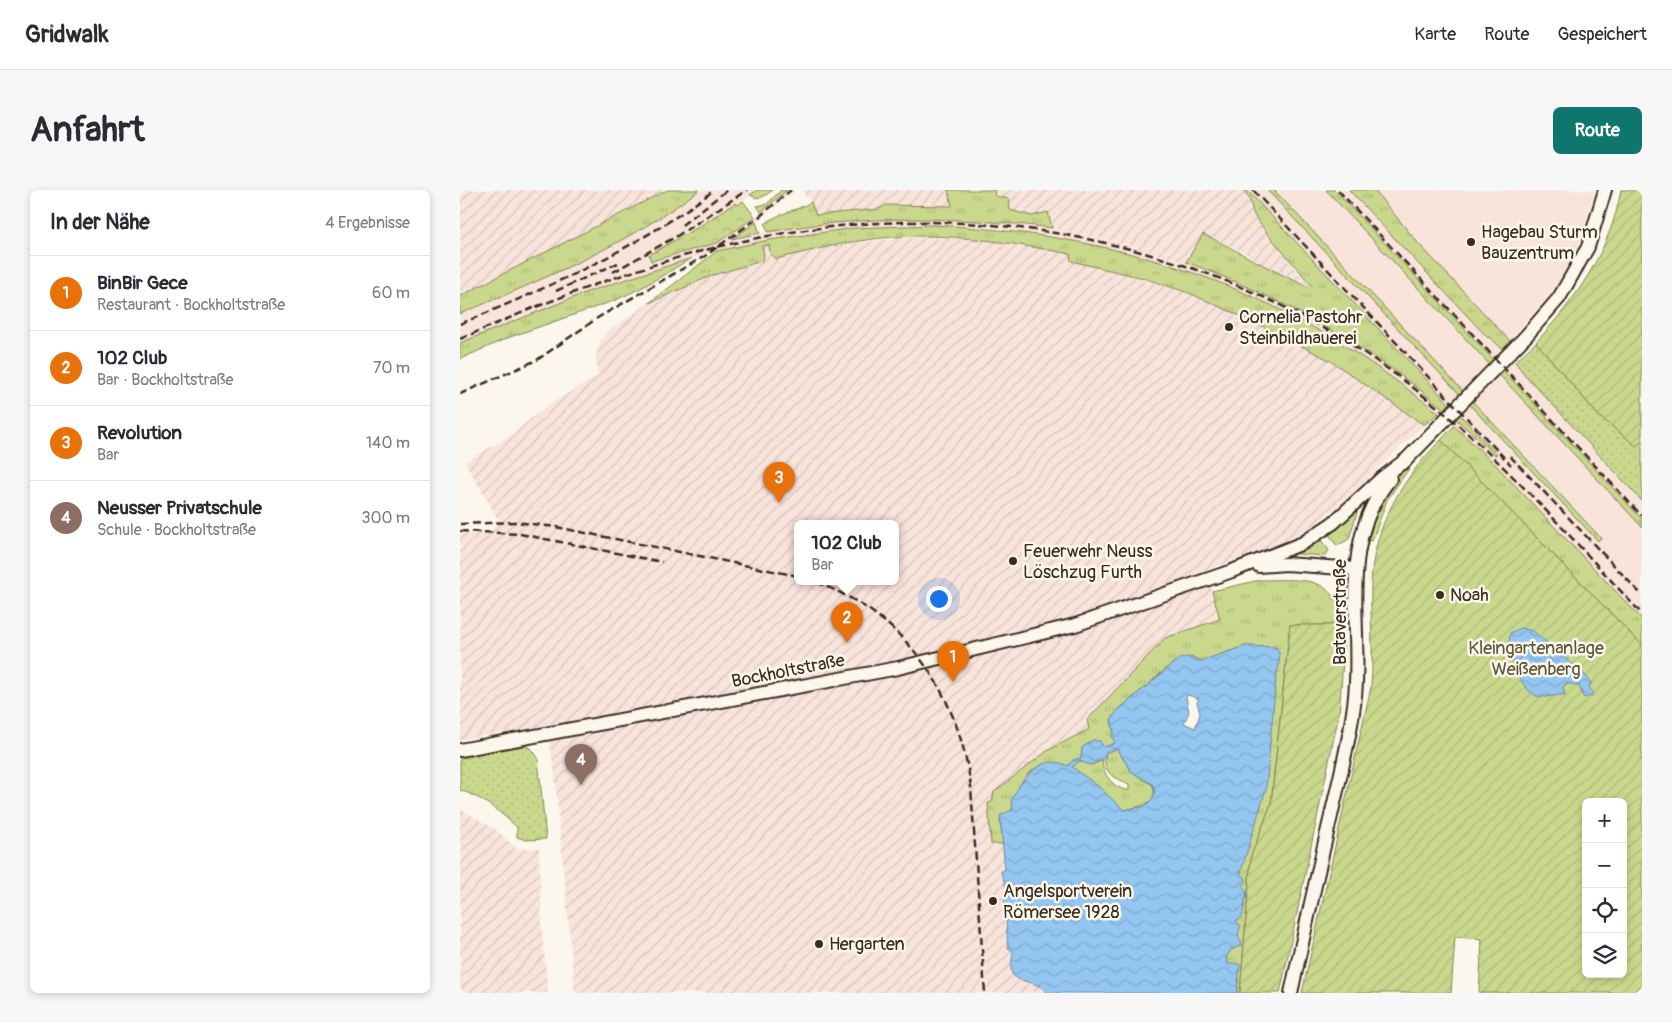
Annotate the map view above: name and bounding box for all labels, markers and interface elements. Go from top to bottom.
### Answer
text: Gridwalk [25,20,109,49]
text: Karte [1414,23,1456,46]
text: Route [1484,23,1529,46]
text: Gespeichert [1557,23,1647,46]
button: Route [1553,107,1642,154]
text: Anfahrt [30,108,145,152]
text: In der Nähe [50,209,150,236]
text: 4 Ergebnisse [325,213,410,233]
place label: Hagebau Sturm Bauzentrum [1481,221,1598,265]
marker: Hagebau Sturm Bauzentrum [1465,236,1477,248]
text: BinBir Gece [97,271,188,295]
text: 1 [63,283,69,303]
text: 60 m [372,283,410,303]
text: Restaurant · Bockholtstraße [97,295,285,315]
place label: Cornelia Pastohr Steinbildhauerei [1239,306,1363,350]
marker: Cornelia Pastohr Steinbildhauerei [1223,321,1235,333]
text: 102 Club [97,346,167,370]
text: 2 [62,358,70,378]
text: 70 m [373,358,410,378]
text: Bar · Bockholtstraße [97,370,233,390]
text: Revolution [97,421,182,445]
text: 3 [62,433,70,453]
text: 140 m [366,433,410,453]
text: Bar [97,445,119,465]
pin: 3 [763,462,795,503]
text: Neusser Privatschule [97,496,262,520]
text: 4 [61,508,71,528]
text: 300 m [362,508,410,528]
text: Schule · Bockholtstraße [97,520,256,540]
popup [794,520,899,585]
text: 102 Club [811,531,882,555]
place label: Feuerwehr Neuss Löschzug Furth [1023,540,1153,584]
text: Bar [811,555,834,575]
marker: Feuerwehr Neuss Löschzug Furth [1007,555,1019,567]
street label: Bataverstraße [1329,559,1352,665]
place label: Noah [1450,584,1489,607]
your location [926,586,952,612]
marker: Noah [1434,589,1446,601]
pin: 2 [831,602,863,643]
park label: Kleingartenanlage Weißenberg [1468,637,1604,681]
pin: 1 [937,641,969,682]
street label: Bockholtstraße [729,649,847,693]
pin: 4 [565,744,597,785]
map controls [1582,798,1627,978]
button: + [1582,798,1627,843]
button: − [1582,843,1627,888]
place label: Angelsportverein Römersee 1928 [1003,880,1132,924]
button: locate [1582,888,1627,933]
marker: Angelsportverein Römersee 1928 [987,895,999,907]
place label: Hergarten [829,933,905,956]
button: layers [1582,933,1627,978]
marker: Hergarten [813,938,825,950]

